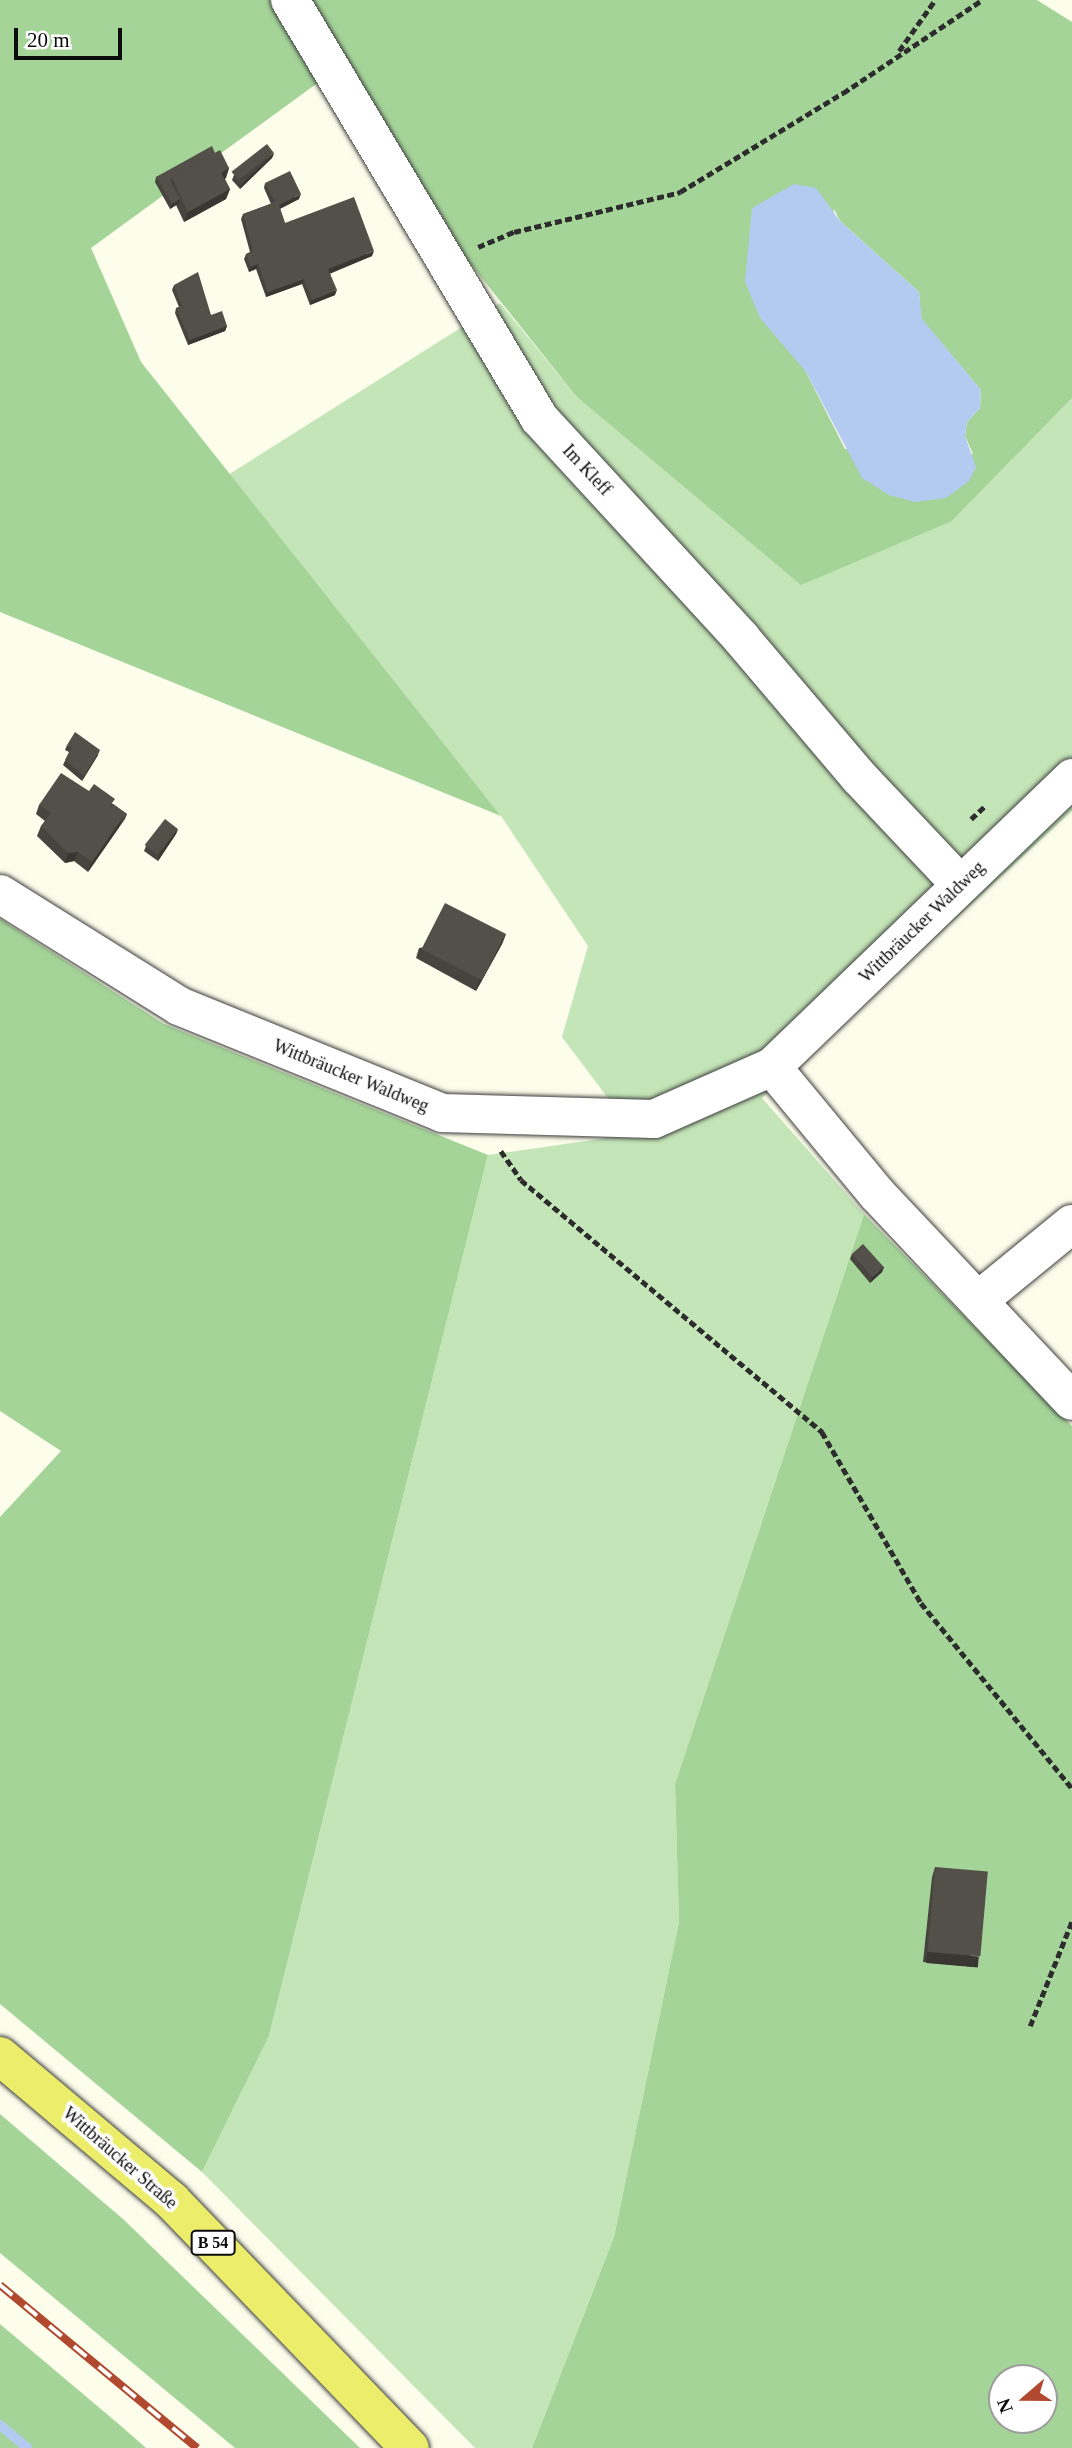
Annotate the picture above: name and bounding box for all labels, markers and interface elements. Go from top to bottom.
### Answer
scale bar [18,14,126,58]
text: 20 m [27,28,70,52]
street label: Im Kleff [558,440,616,500]
street label: Wittbräucker Waldweg [855,856,989,988]
street label: Wittbräucker Waldweg [270,1035,432,1117]
street label: Wittbräucker Straße [58,2102,182,2214]
road number: B 54 [190,2230,236,2256]
north arrow [988,2364,1058,2434]
text: N [992,2396,1017,2416]

